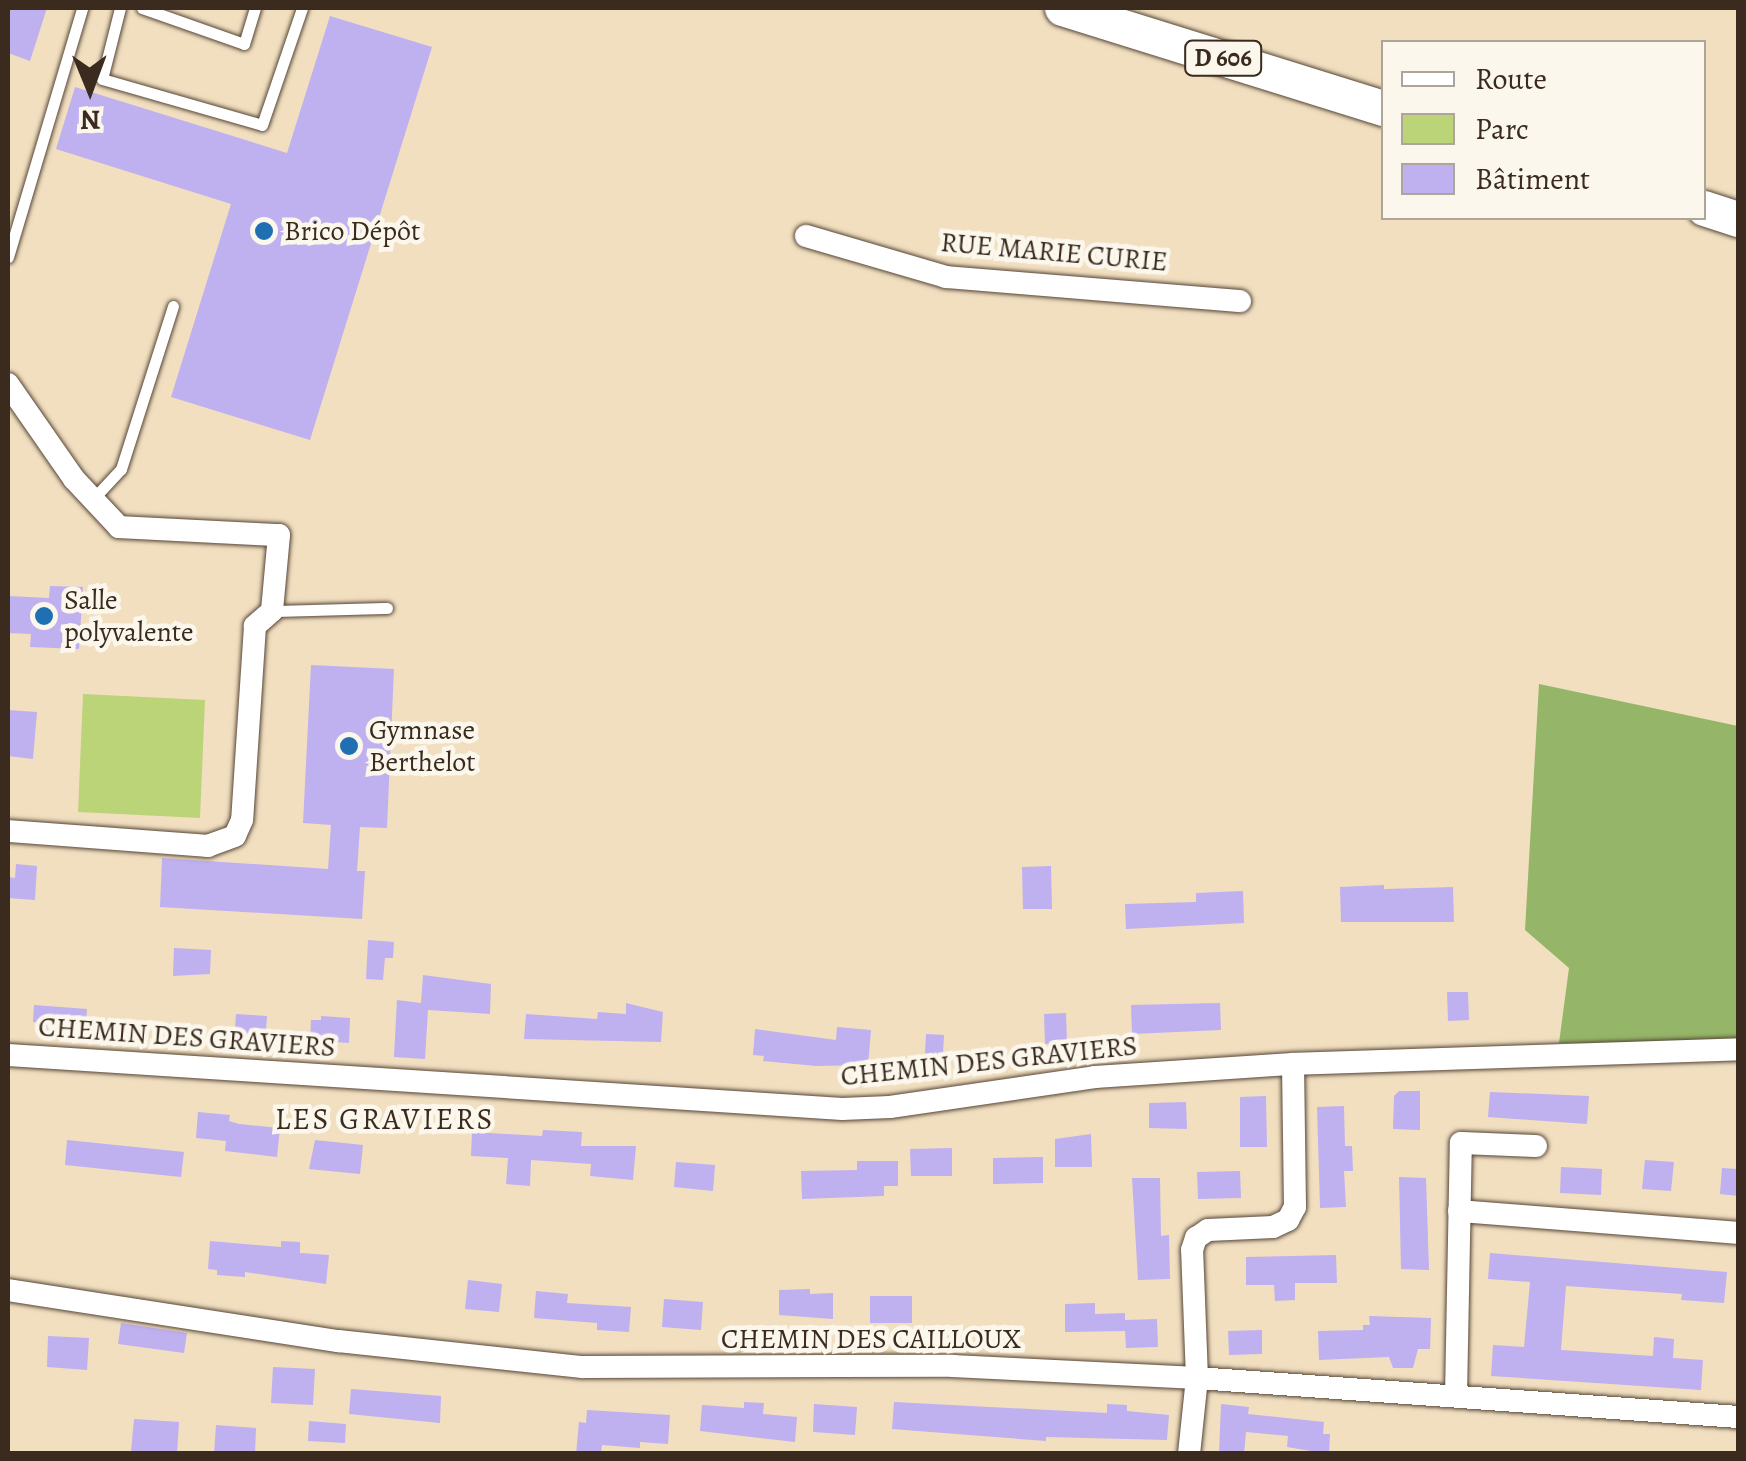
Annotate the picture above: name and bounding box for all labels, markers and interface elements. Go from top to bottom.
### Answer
road number: D 606 [1183,38,1263,78]
north arrow [40,40,140,140]
legend [1381,40,1706,220]
text: Route [1475,59,1547,99]
text: N [80,101,101,139]
text: Parc [1475,109,1529,149]
text: Bâtiment [1475,159,1590,199]
place label: Brico Dépôt [284,214,420,248]
marker: Brico Dépôt [253,220,275,242]
street label: RUE MARIE CURIE [939,225,1169,279]
place label: Salle polyvalente [64,583,194,649]
marker: Salle polyvalente [33,605,55,627]
place label: Gymnase Berthelot [369,713,475,779]
marker: Gymnase Berthelot [338,735,360,757]
street label: CHEMIN DES GRAVIERS [37,1010,337,1064]
street label: CHEMIN DES GRAVIERS [839,1029,1139,1093]
district label: LES GRAVIERS [275,1101,495,1137]
street label: CHEMIN DES CAILLOUX [721,1322,1021,1356]

